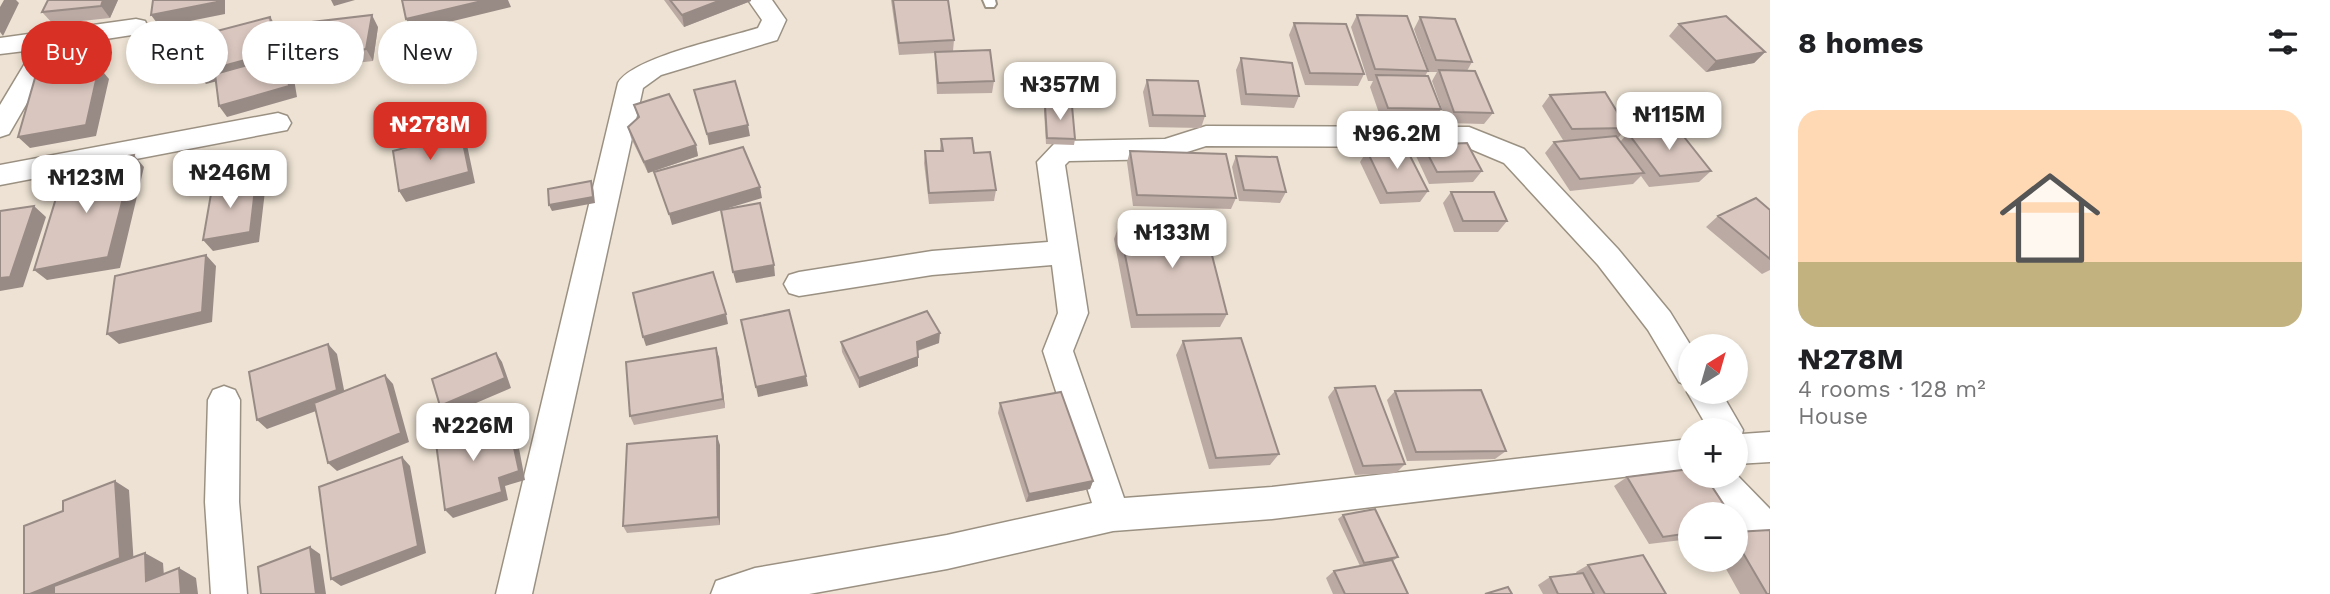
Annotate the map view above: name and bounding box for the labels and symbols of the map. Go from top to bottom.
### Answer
pin: ₦357M [1011,62,1109,122]
pin: ₦115M [1620,92,1718,152]
pin: ₦278M [381,102,479,162]
pin: ₦96.2M [1340,111,1454,171]
pin: ₦246M [181,150,279,210]
pin: ₦123M [37,156,135,215]
pin: ₦133M [1123,210,1221,270]
north arrow [1678,334,1748,404]
pin: ₦226M [424,404,522,463]

